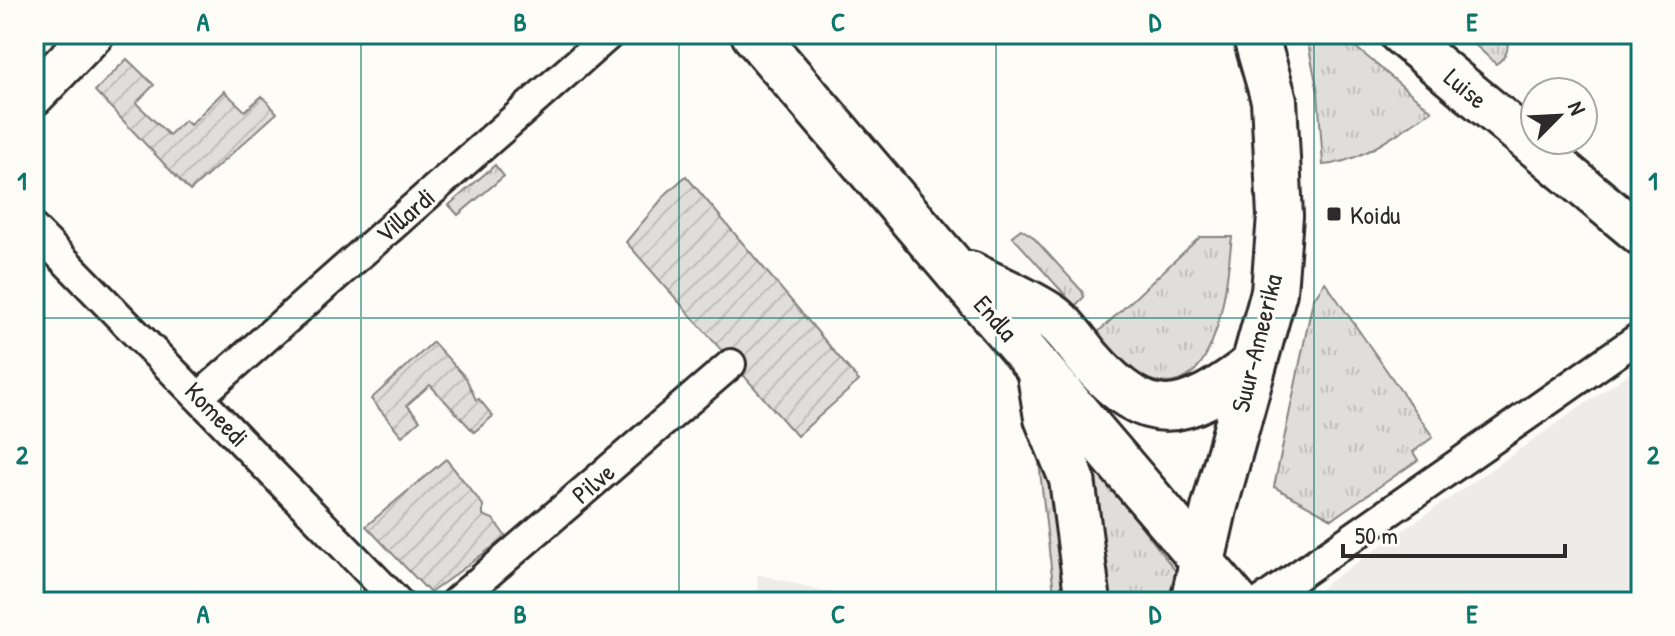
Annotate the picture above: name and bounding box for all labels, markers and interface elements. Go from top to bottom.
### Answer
text: A [197,4,210,39]
text: B [513,4,527,39]
text: C [831,4,845,39]
text: D [1149,4,1162,39]
text: E [1466,4,1478,39]
street label: Luise [1437,60,1495,116]
north arrow [1519,76,1599,156]
text: N [1561,96,1593,120]
text: 1 [17,163,27,198]
text: 1 [1648,163,1658,198]
street label: Villardi [368,180,442,250]
place label: Koidu [1350,197,1400,232]
marker: Koidu [1325,205,1343,223]
street label: Suur-Ameerika [1222,270,1290,416]
street label: Endla [966,287,1026,349]
street label: Komeedi [177,374,257,454]
text: 2 [16,437,29,472]
text: 2 [1647,437,1660,472]
street label: Pilve [564,455,622,511]
scale bar [1343,508,1565,558]
text: 50 m [1355,519,1398,551]
text: A [197,596,210,631]
text: B [513,596,527,631]
text: C [831,596,845,631]
text: D [1149,596,1162,631]
text: E [1466,596,1478,631]

